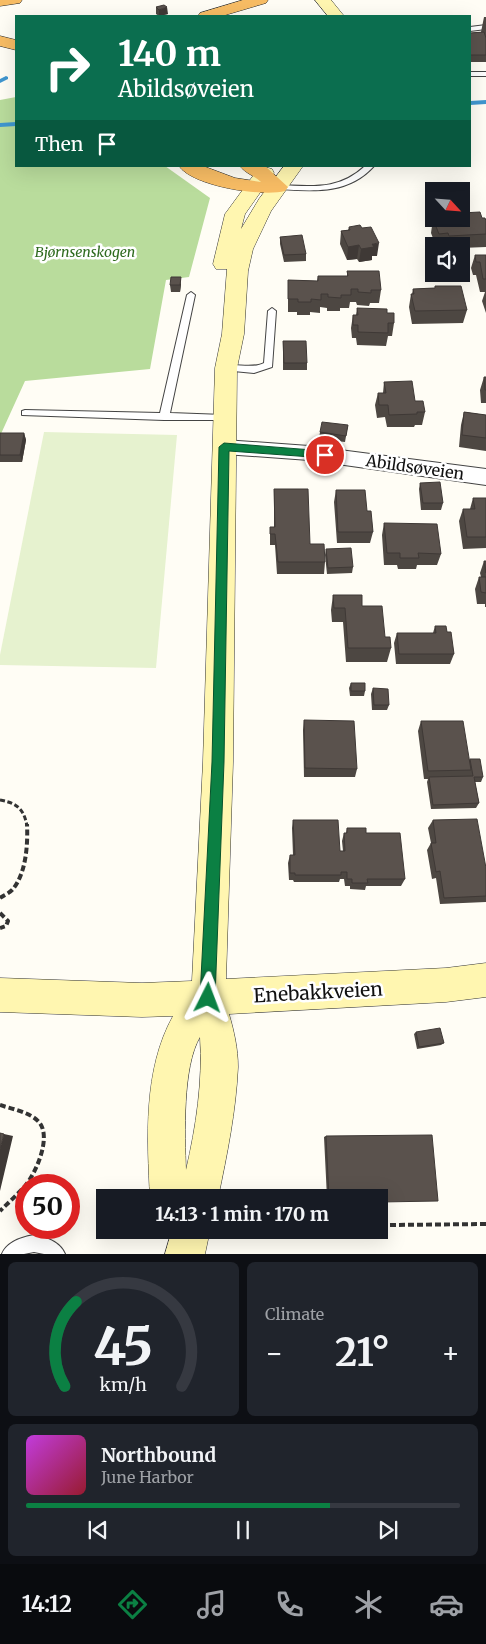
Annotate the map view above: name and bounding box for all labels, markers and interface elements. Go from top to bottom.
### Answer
text: 140 m [118,32,221,76]
icon: right [35,35,100,100]
text: Abildsøveien [118,75,254,103]
icon: arrive [93,130,121,158]
text: Then [35,132,83,156]
north arrow [425,182,470,228]
map controls [425,182,470,282]
button: sound [425,237,470,282]
park label: Bjørnsenskogen [35,243,135,261]
pin [304,434,346,476]
icon: arrive [311,441,339,469]
street label: Abildsøveien [364,450,466,484]
position arrow [181,971,233,1023]
street label: Enebakkveien [253,977,384,1007]
speed limit sign: 50 [15,1174,80,1239]
text: 14:13 · 1 min · 170 m [155,1202,329,1226]
text: Climate [265,1304,324,1324]
text: 45 [94,1314,153,1379]
text: 21° [335,1329,390,1376]
text: − [265,1335,284,1371]
text: + [441,1335,460,1371]
text: km/h [100,1373,147,1396]
text: Northbound [101,1443,216,1467]
text: June Harbor [101,1467,194,1487]
icon: previous [84,1516,112,1544]
icon: pause [229,1516,257,1544]
icon: next [374,1516,402,1544]
icon: directions [115,1587,150,1622]
icon: music [194,1587,229,1622]
icon: phone [272,1587,307,1622]
icon: climate [351,1587,386,1622]
icon: car [429,1587,464,1622]
text: 14:12 [22,1590,72,1618]

